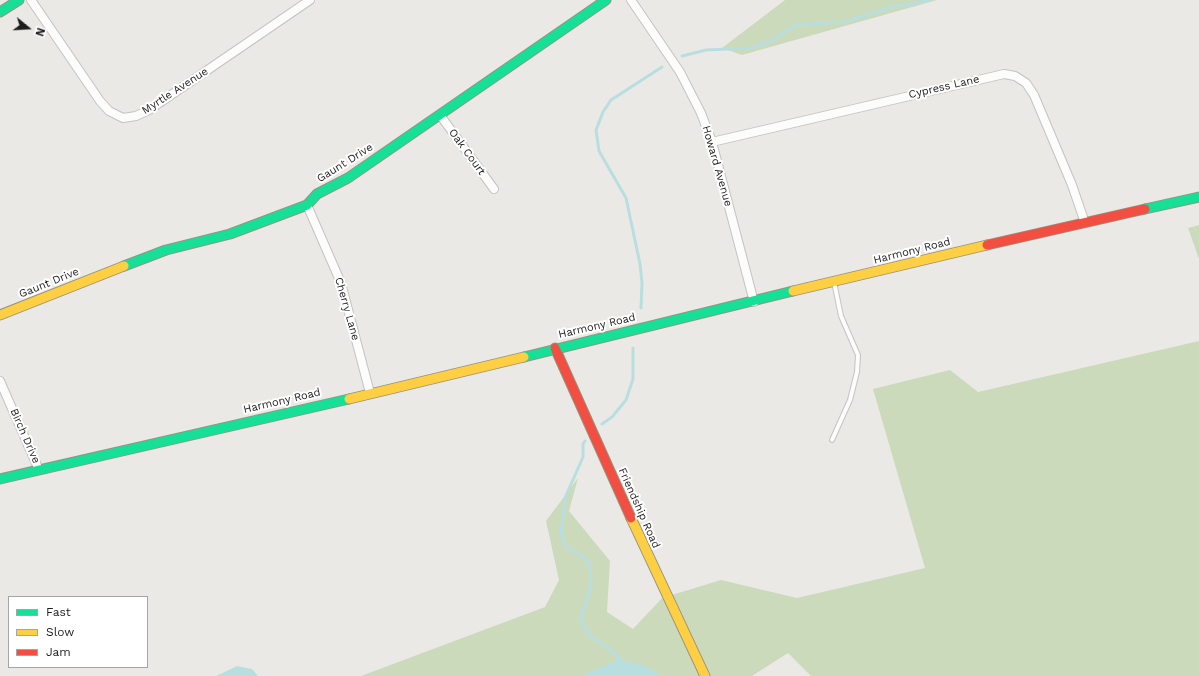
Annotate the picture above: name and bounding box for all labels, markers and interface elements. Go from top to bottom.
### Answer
north arrow [8,8,48,48]
text: N [32,26,47,38]
street label: Myrtle Avenue [139,65,211,117]
street label: Cypress Lane [907,72,981,102]
street label: Howard Avenue [699,124,735,208]
street label: Oak Court [446,126,488,178]
street label: Gaunt Drive [315,141,375,185]
street label: Harmony Road [872,235,952,267]
street label: Gaunt Drive [17,265,81,301]
street label: Cherry Lane [332,276,362,342]
street label: Harmony Road [557,311,637,341]
street label: Harmony Road [242,386,322,416]
street label: Birch Drive [7,407,43,465]
street label: Friendship Road [615,466,663,550]
legend [8,596,148,668]
text: Fast [46,605,71,619]
text: Slow [46,625,74,639]
text: Jam [46,645,71,659]

